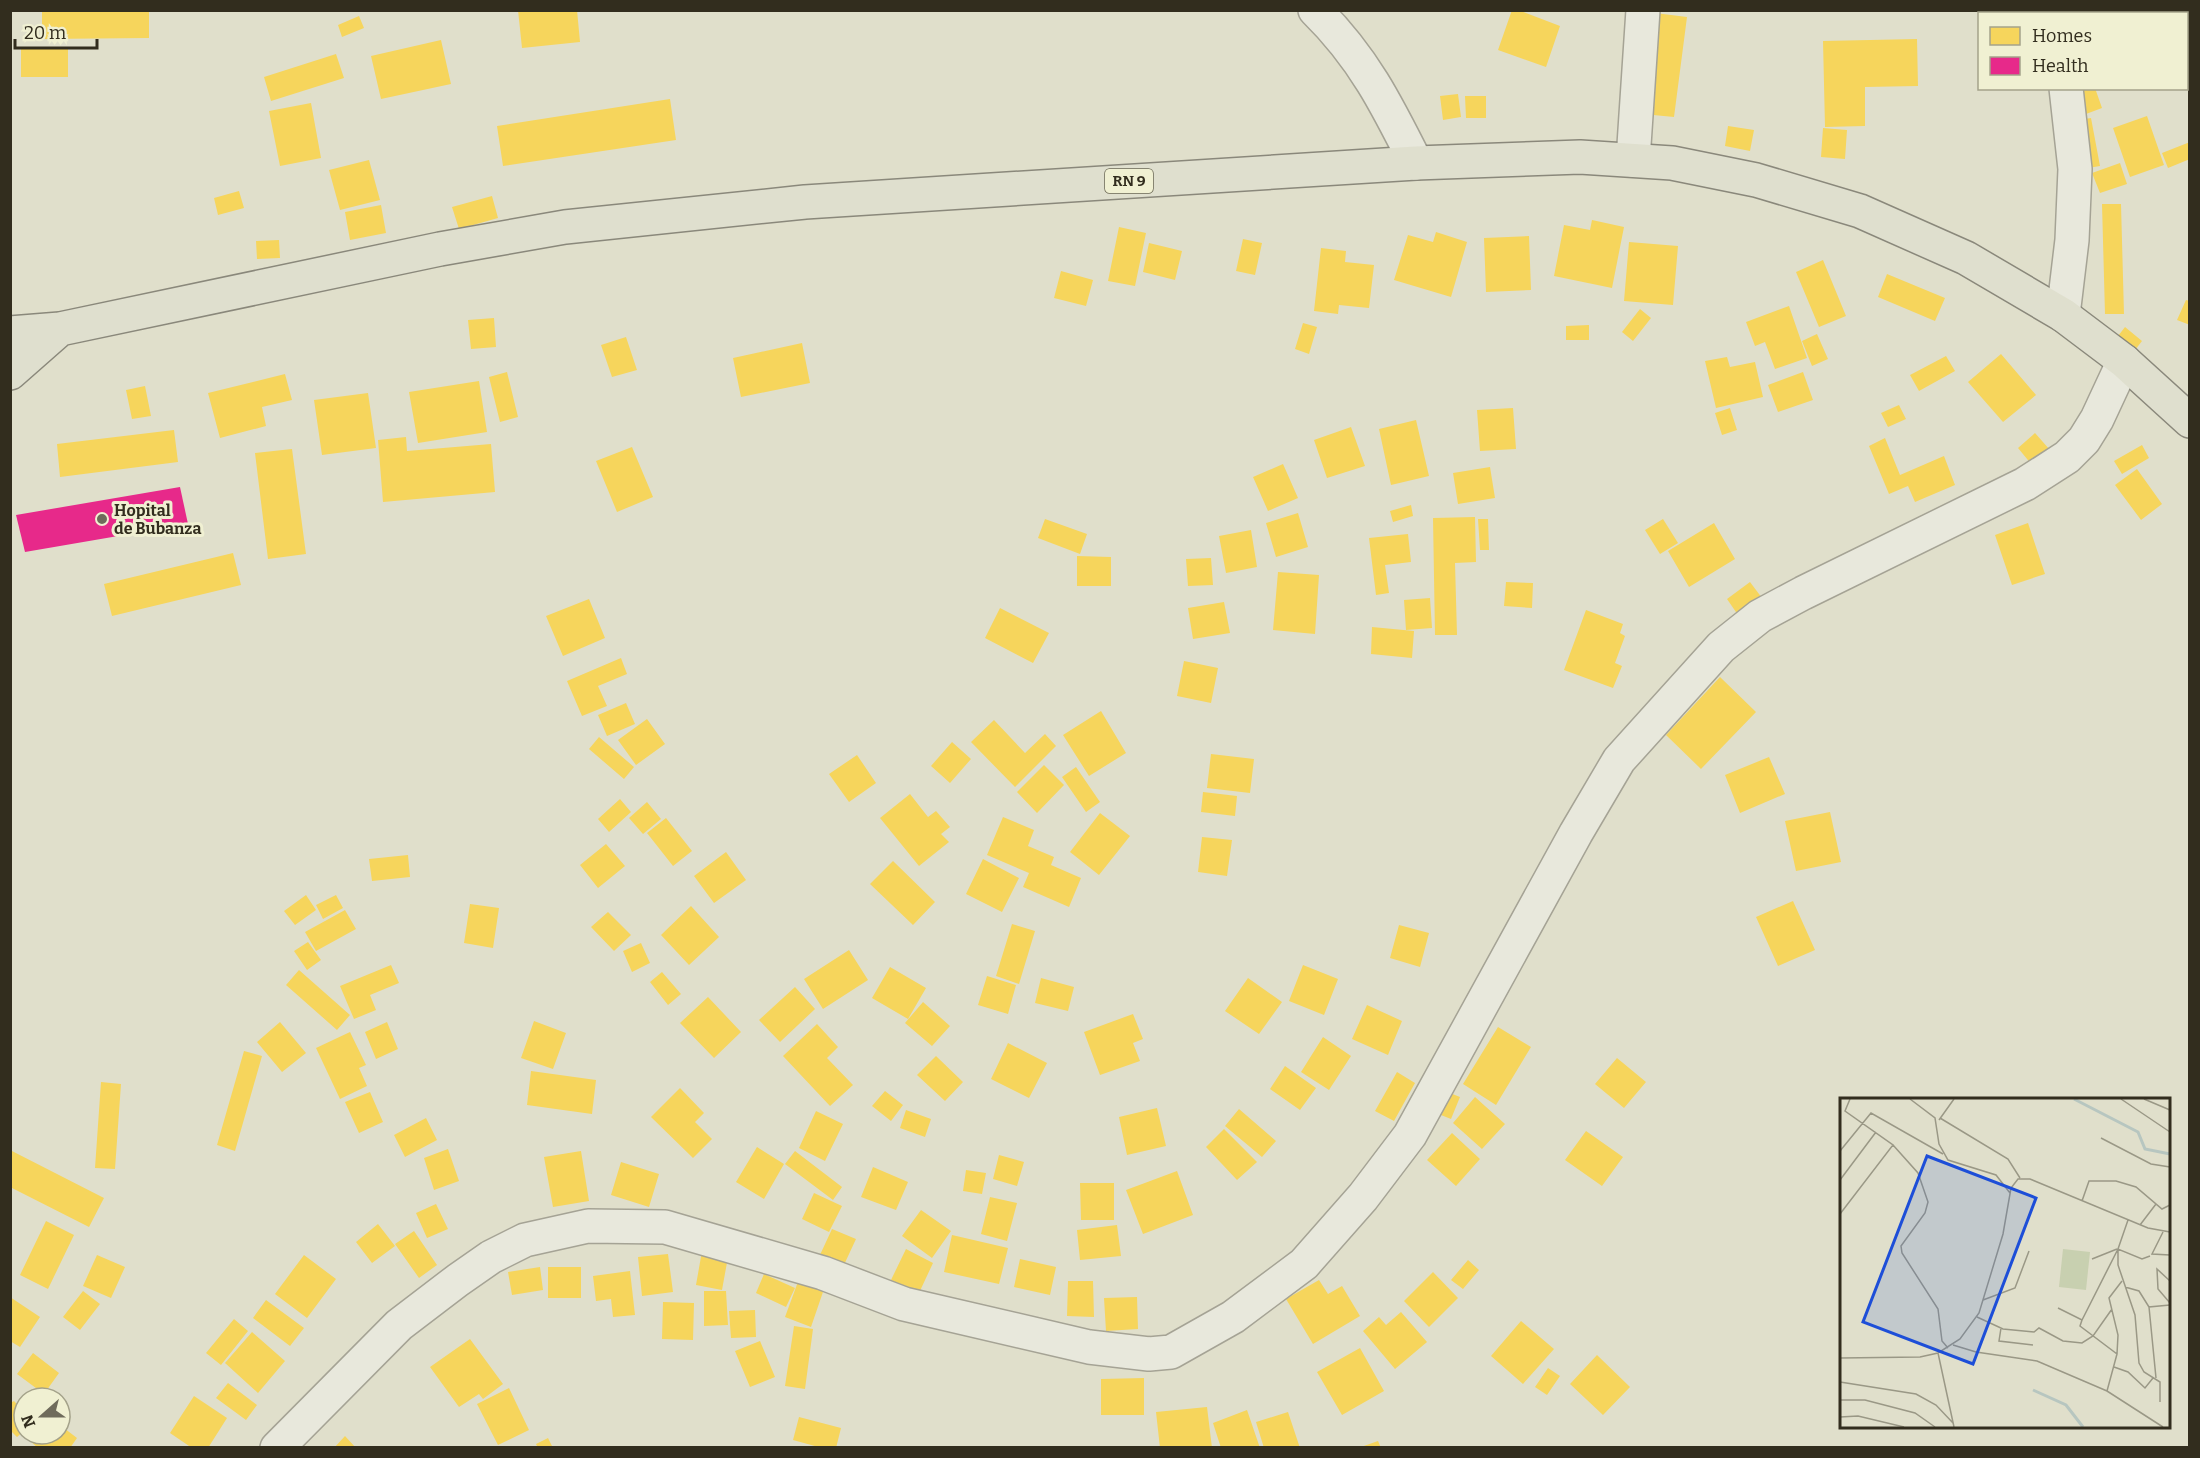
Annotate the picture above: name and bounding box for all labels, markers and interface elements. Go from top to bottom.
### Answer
scale bar [15,12,98,50]
legend [1978,12,2188,90]
text: 20 m [24,22,66,44]
text: Homes [2032,25,2092,47]
text: Health [2032,55,2088,77]
road number: RN 9 [1105,169,1153,193]
place label: Hopital de Bubanza [114,501,201,538]
marker: Hopital de Bubanza [95,512,109,526]
inset map [1840,1098,2170,1428]
north arrow [12,1386,72,1446]
text: N [17,1412,40,1430]

